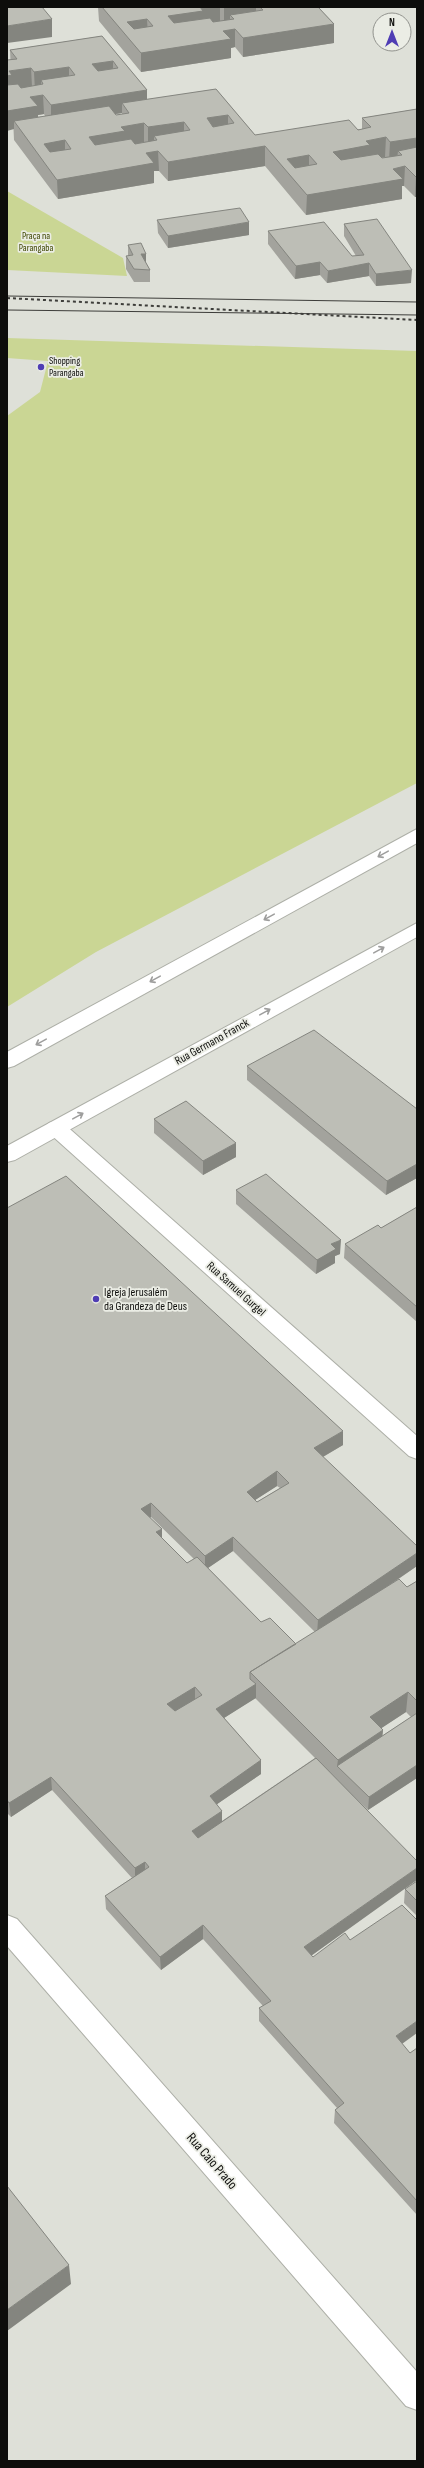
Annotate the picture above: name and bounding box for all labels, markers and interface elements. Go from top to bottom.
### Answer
north arrow [372,12,412,52]
text: N [389,16,395,29]
park label: Praça na Parangaba [19,230,53,254]
place label: Shopping Parangaba [49,355,84,379]
marker: Shopping Parangaba [36,362,46,372]
one-way arrow [377,851,389,858]
one-way arrow [263,913,275,921]
one-way arrow [373,945,385,953]
one-way arrow [149,976,161,984]
one-way arrow [259,1008,271,1016]
street label: Rua Germano Franck [172,1015,252,1069]
one-way arrow [35,1039,47,1046]
one-way arrow [72,1111,84,1119]
street label: Rua Samuel Gurgel [203,1259,269,1319]
place label: Igreja Jerusalém da Grandeza de Deus [104,1285,187,1314]
marker: Igreja Jerusalém da Grandeza de Deus [91,1294,101,1304]
street label: Rua Caio Prado [183,2129,241,2193]

